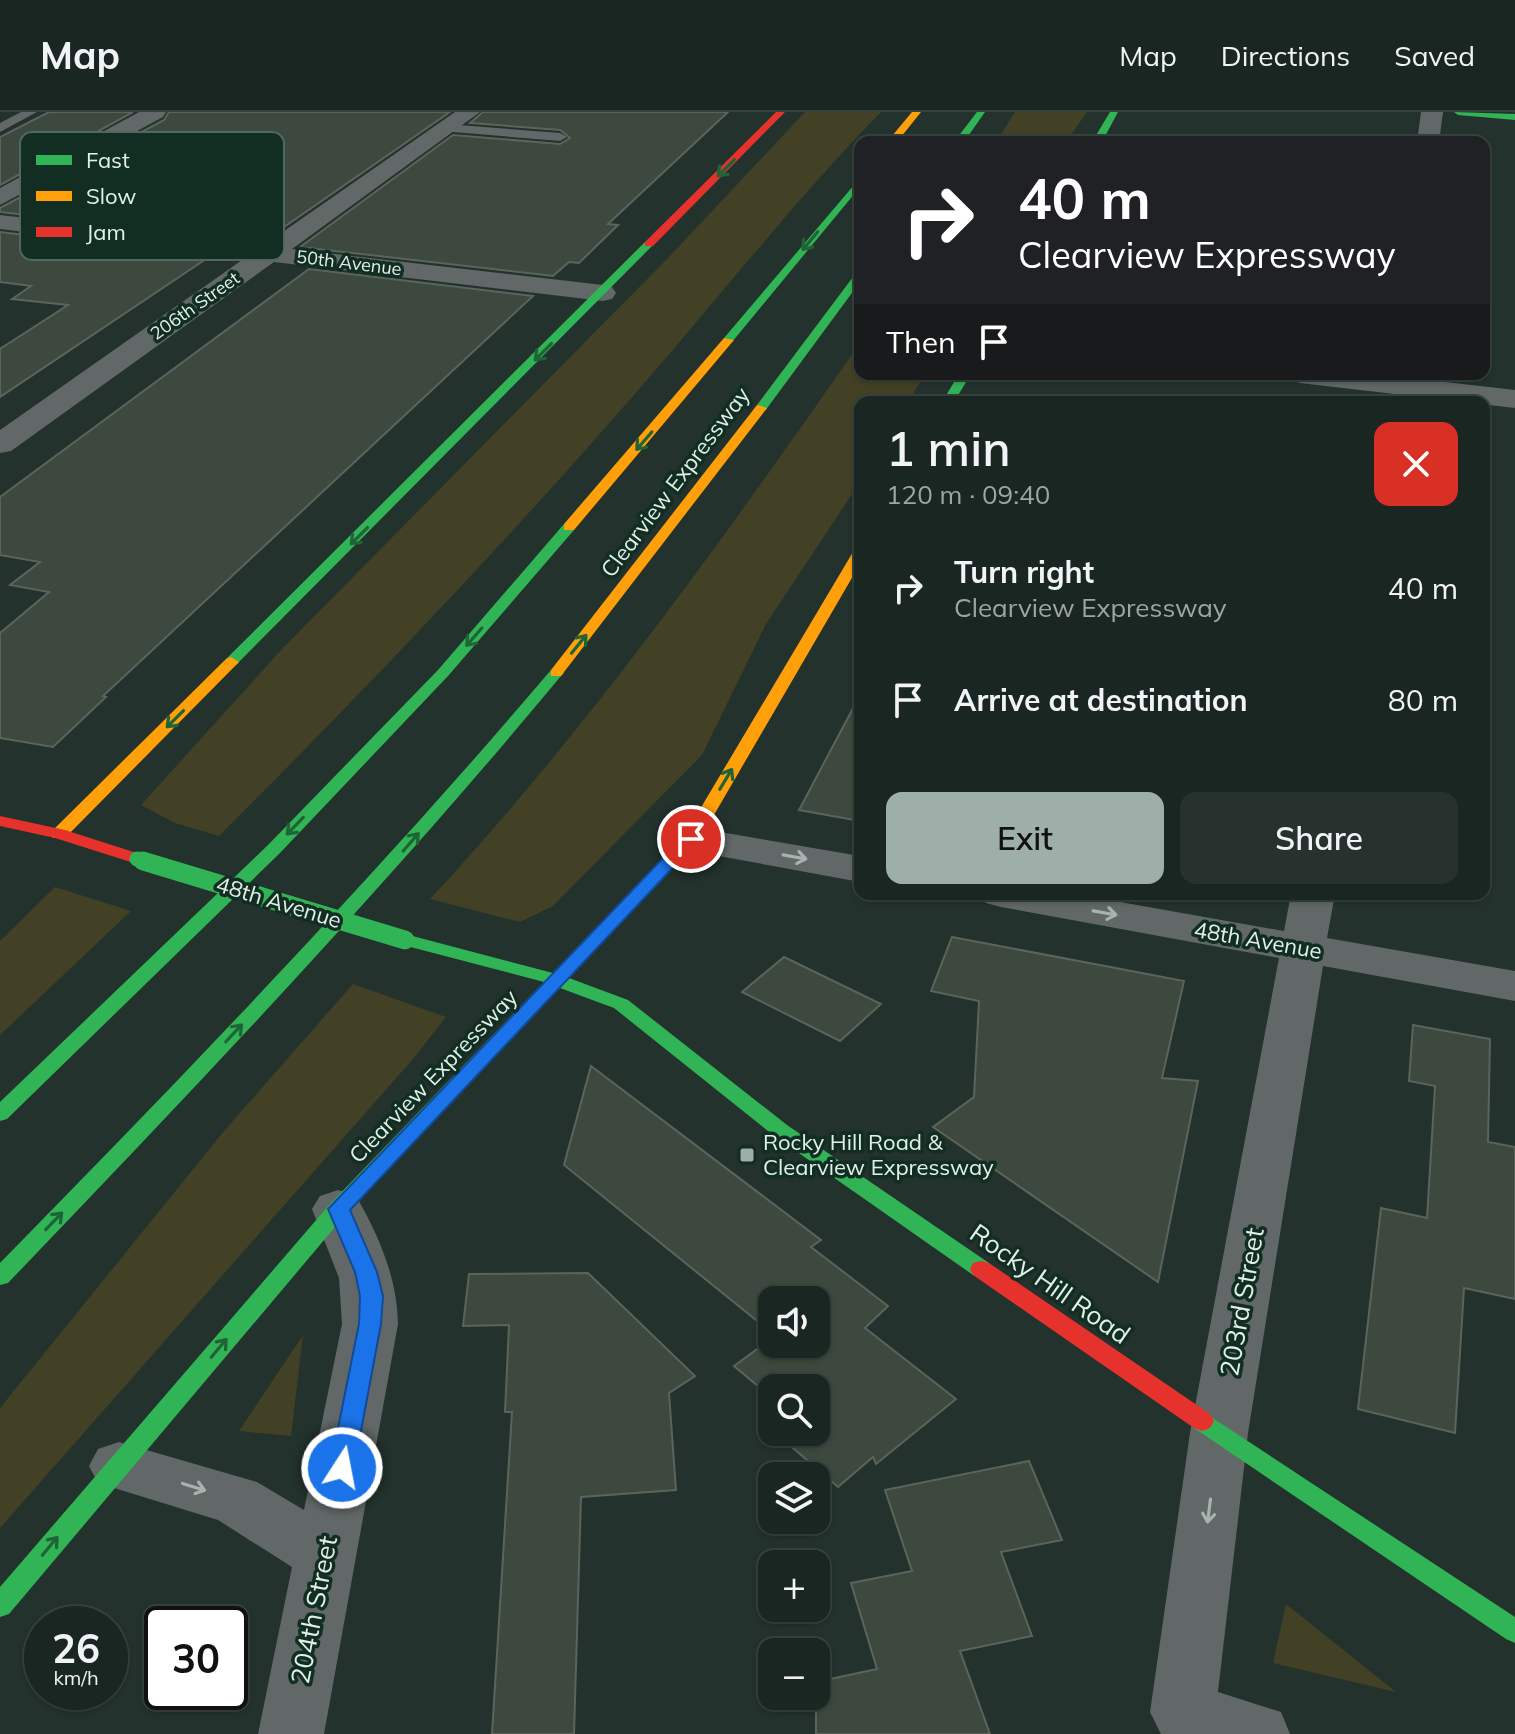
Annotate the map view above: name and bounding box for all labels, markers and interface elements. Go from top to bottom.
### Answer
text: Map [40,31,120,79]
text: Map [1119,38,1177,73]
text: Directions [1221,38,1350,73]
text: Saved [1394,38,1475,73]
legend [20,132,284,260]
text: Fast [86,146,130,174]
one-way arrow [717,158,736,177]
text: 40 m [1018,163,1151,233]
icon: right [886,168,990,272]
text: Slow [86,182,136,210]
text: Jam [86,218,126,246]
one-way arrow [801,230,819,251]
text: Clearview Expressway [1018,232,1396,277]
street label: 50th Avenue [295,245,403,280]
street label: 206th Street [146,266,244,345]
icon: arrive [972,320,1016,364]
text: Then [886,323,956,361]
one-way arrow [534,342,553,361]
street label: Clearview Expressway [594,381,756,583]
text: 1 min [886,418,1011,478]
button: close [1374,422,1458,506]
one-way arrow [635,430,653,450]
text: 120 m · 09:40 [886,478,1050,511]
one-way arrow [350,526,369,545]
text: Turn right [954,553,1094,591]
icon: right [886,566,930,610]
text: 40 m [1388,569,1458,607]
text: Clearview Expressway [954,591,1227,624]
one-way arrow [465,627,483,647]
one-way arrow [570,634,588,655]
icon: arrive [886,678,930,722]
text: Arrive at destination [954,681,1248,719]
text: 80 m [1388,681,1458,719]
one-way arrow [165,709,184,729]
one-way arrow [718,768,734,791]
button: Exit [886,792,1164,884]
button: Share [1180,792,1458,884]
pin [657,805,725,873]
one-way arrow [286,816,305,835]
icon: arrive [669,817,713,861]
one-way arrow [402,833,420,853]
one-way arrow [782,851,807,866]
street label: 48th Avenue [213,870,345,934]
one-way arrow [1092,906,1118,921]
street label: 48th Avenue [1192,915,1324,965]
street label: Clearview Expressway [343,983,523,1169]
one-way arrow [225,1023,244,1043]
place label: Rocky Hill Road & Clearview Expressway [763,1128,994,1181]
marker: Rocky Hill Road & Clearview Expressway [738,1146,756,1164]
one-way arrow [45,1211,64,1231]
street label: Rocky Hill Road [964,1216,1137,1351]
street label: 203rd Street [1212,1225,1271,1379]
map controls [758,1286,830,1710]
button: sound [758,1286,830,1358]
one-way arrow [210,1339,228,1359]
button: search [758,1374,830,1446]
position arrow [300,1426,384,1510]
button: layers [758,1462,830,1534]
one-way arrow [180,1480,206,1495]
one-way arrow [1201,1498,1216,1523]
street label: 204th Street [283,1533,344,1687]
one-way arrow [41,1536,59,1557]
button: + [758,1550,830,1622]
speed limit sign: 30 [144,1606,248,1710]
text: 26 [52,1623,100,1673]
button: − [758,1638,830,1710]
text: km/h [53,1665,99,1690]

